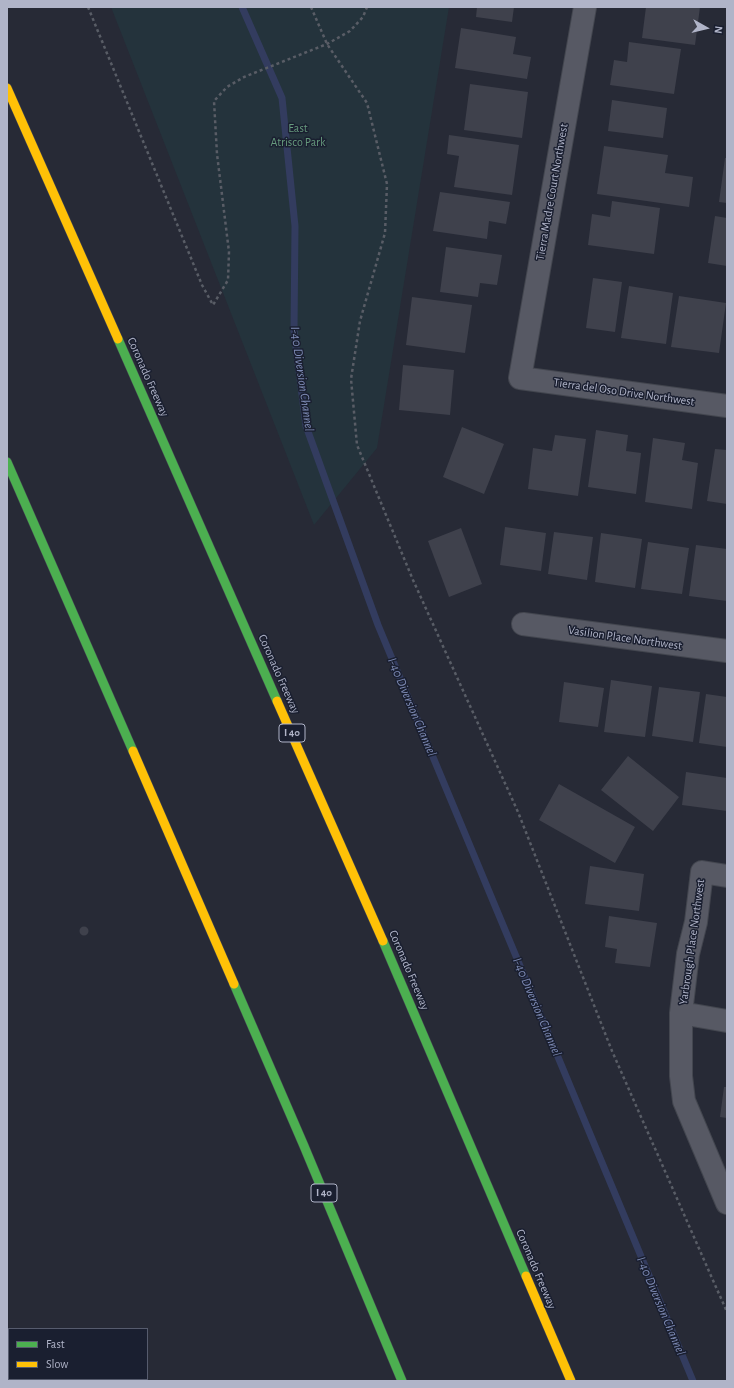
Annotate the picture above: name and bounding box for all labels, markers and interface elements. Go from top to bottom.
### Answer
north arrow [686,8,726,48]
text: N [712,25,724,34]
park label: East Atrisco Park [271,121,325,149]
street label: Tierra Madre Court Northwest [533,122,571,262]
water label: I-40 Diversion Channel [287,325,317,433]
street label: Coronado Freeway [124,335,172,419]
street label: Tierra del Oso Drive Northwest [553,375,695,409]
street label: Vasilion Place Northwest [567,623,683,653]
street label: Coronado Freeway [255,632,303,716]
water label: I-40 Diversion Channel [384,655,440,759]
road number: I 40 [279,724,305,742]
street label: Yarbrough Place Northwest [676,878,708,1006]
street label: Coronado Freeway [386,928,432,1012]
water label: I-40 Diversion Channel [509,955,565,1059]
road number: I 40 [311,1184,337,1202]
street label: Coronado Freeway [513,1227,559,1311]
water label: I-40 Diversion Channel [633,1254,689,1358]
legend [8,1328,148,1380]
text: Fast [46,1338,65,1350]
text: Slow [46,1358,68,1370]

